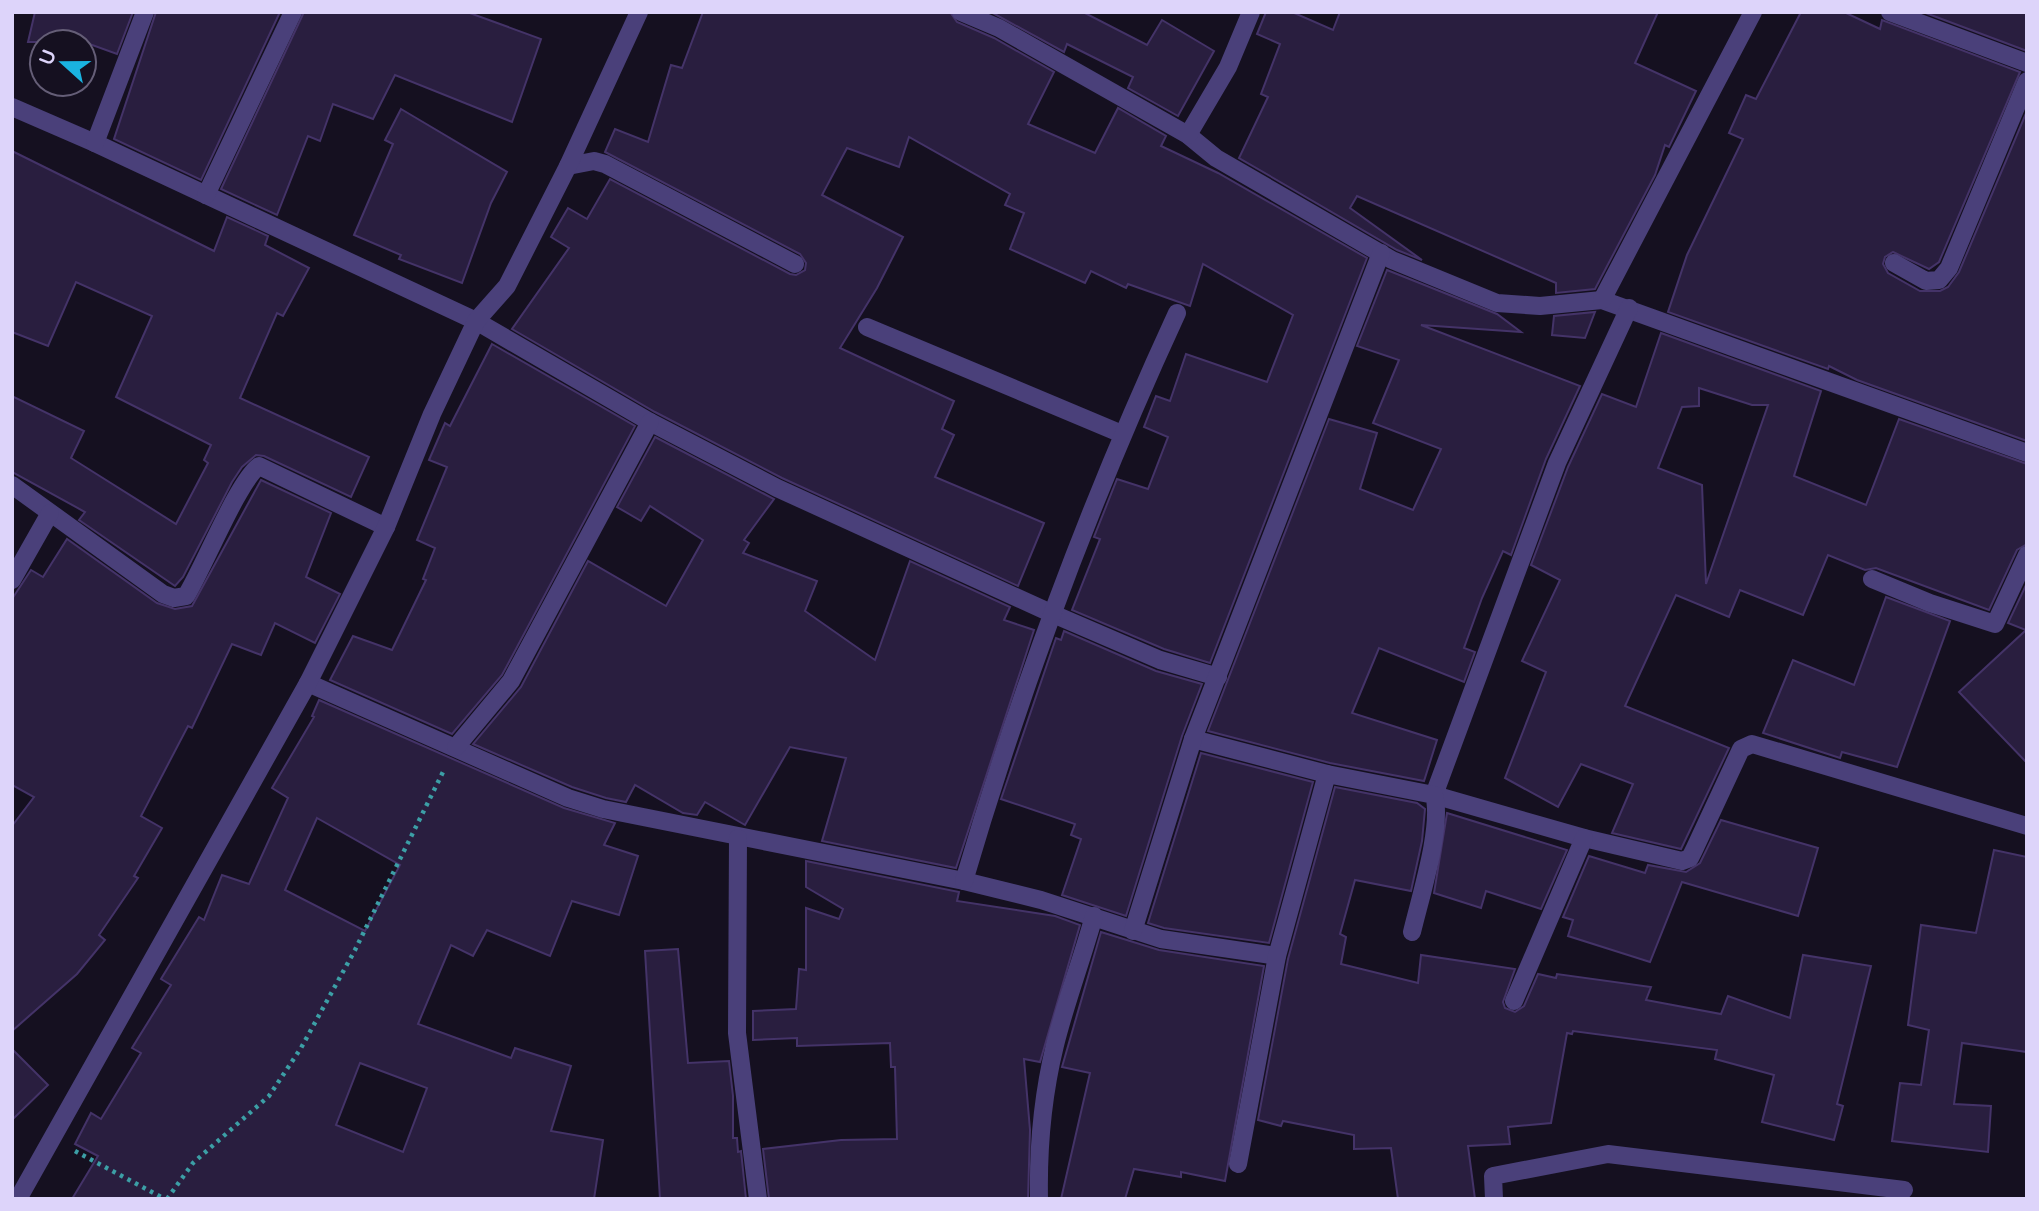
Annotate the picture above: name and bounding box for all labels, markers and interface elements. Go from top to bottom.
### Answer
north arrow [28,28,98,98]
text: U [35,47,61,68]

